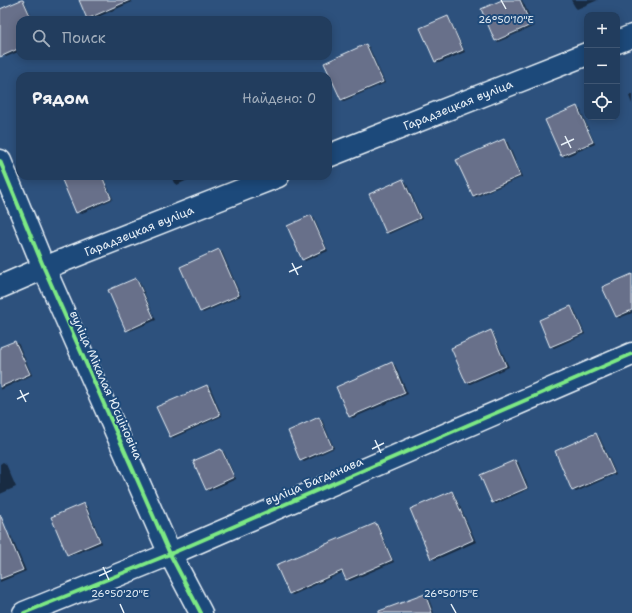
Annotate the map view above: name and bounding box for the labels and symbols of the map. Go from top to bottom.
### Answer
text: 26°50'10"E [478,13,534,26]
street label: Гарадзецкая вуліца [401,76,516,134]
street label: Гарадзецкая вуліца [82,202,197,260]
street label: вуліца Мікалая Юсціновіча [66,308,146,462]
street label: вуліца Багданава [263,453,366,509]
text: 26°50'20"E [91,587,149,600]
text: 26°50'15"E [424,587,478,600]

